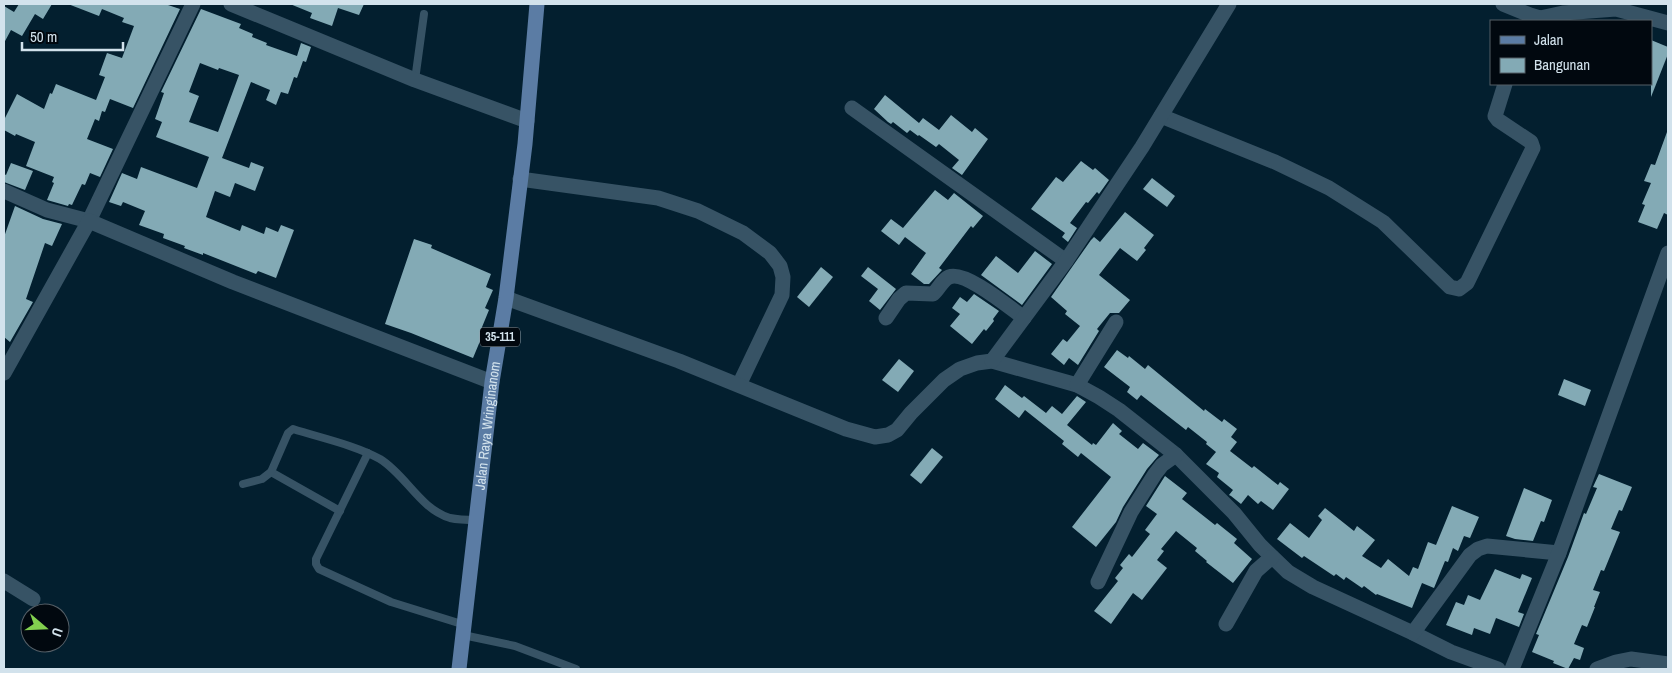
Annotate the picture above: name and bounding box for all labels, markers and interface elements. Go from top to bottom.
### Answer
scale bar [22,20,124,52]
legend [1490,20,1652,85]
text: 50 m [30,26,57,47]
text: Jalan [1534,29,1563,50]
text: Bangunan [1534,54,1590,75]
road number: 35-111 [480,328,520,347]
street label: Jalan Raya Wringinanom [471,360,504,491]
north arrow [20,603,70,653]
text: U [47,625,67,639]

